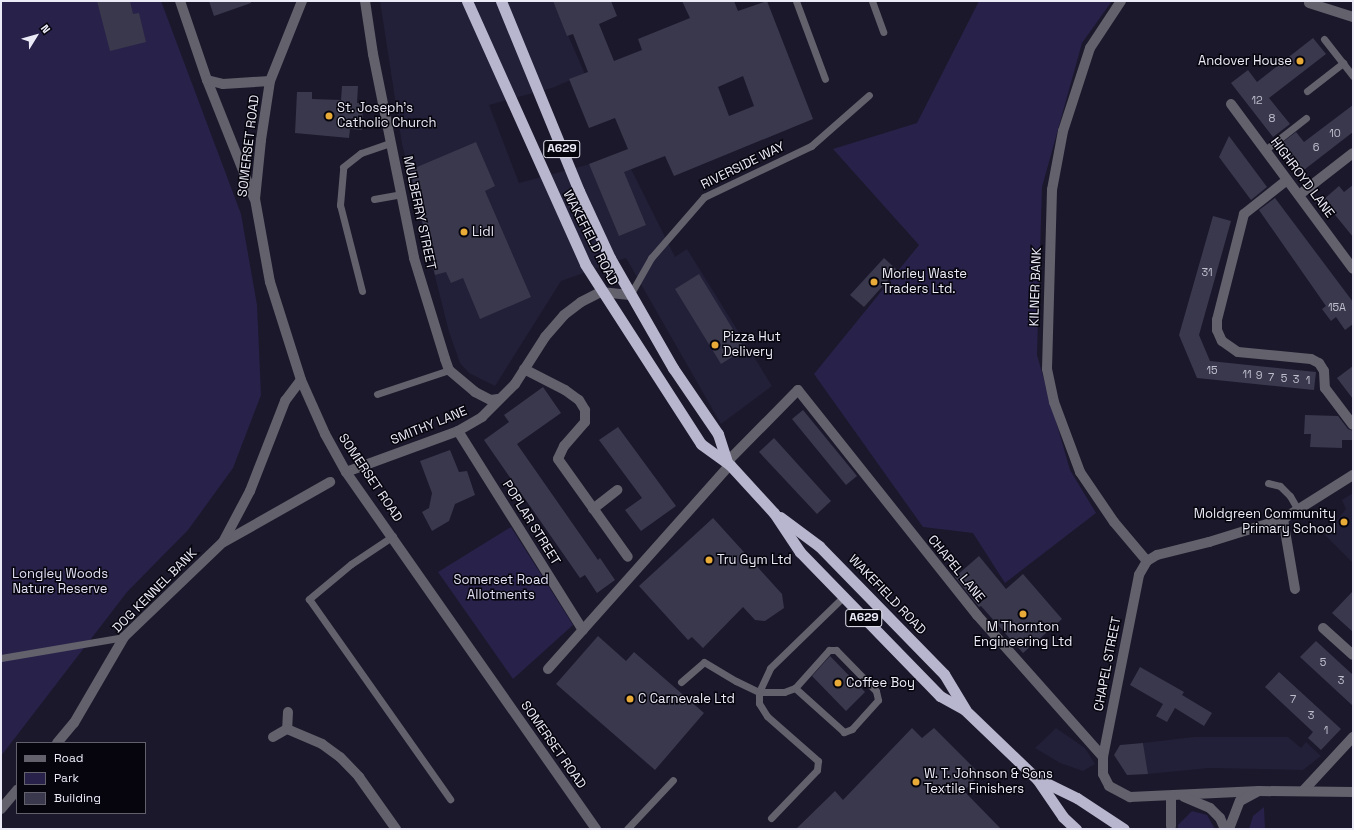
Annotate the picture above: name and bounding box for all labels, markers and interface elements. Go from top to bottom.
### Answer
north arrow [16,16,56,56]
text: N [38,22,53,36]
place label: Andover House [1198,53,1292,69]
marker: Andover House [1295,56,1305,66]
house number: 12 [1251,93,1263,107]
street label: SOMERSET ROAD [235,94,263,198]
place label: St. Joseph's Catholic Church [337,101,436,132]
marker: St. Joseph's Catholic Church [324,111,334,121]
house number: 8 [1269,111,1275,125]
house number: 10 [1329,126,1341,140]
street label: HIGHROYD LANE [1267,135,1337,221]
road number: A629 [543,139,581,159]
street label: RIVERSIDE WAY [698,139,788,193]
house number: 6 [1313,140,1319,154]
street label: MULBERRY STREET [399,155,439,271]
street label: WAKEFIELD ROAD [559,188,621,288]
place label: Lidl [472,224,494,240]
marker: Lidl [459,227,469,237]
street label: KILNER BANK [1027,247,1045,327]
house number: 31 [1201,265,1213,279]
place label: Morley Waste Traders Ltd. [882,267,967,298]
marker: Morley Waste Traders Ltd. [869,277,879,287]
house number: 15A [1328,300,1346,314]
place label: Pizza Hut Delivery [723,330,781,361]
marker: Pizza Hut Delivery [710,340,720,350]
house number: 15 [1206,363,1218,377]
house number: 11 [1242,367,1252,381]
house number: 9 [1256,368,1262,382]
house number: 7 [1268,370,1274,384]
house number: 5 [1281,371,1287,385]
house number: 3 [1293,372,1299,386]
house number: 1 [1306,373,1310,387]
street label: SMITHY LANE [388,404,470,448]
street label: SOMERSET ROAD [335,431,405,525]
street label: POPLAR STREET [499,478,563,568]
place label: Moldgreen Community Primary School [1194,507,1336,538]
marker: Moldgreen Community Primary School [1339,517,1349,527]
street label: CHAPEL LANE [924,532,988,606]
street label: DOG KENNEL BANK [110,546,200,636]
place label: Tru Gym Ltd [717,552,792,568]
street label: WAKEFIELD ROAD [845,552,929,638]
marker: Tru Gym Ltd [704,555,714,565]
park label: Longley Woods Nature Reserve [12,567,108,598]
park label: Somerset Road Allotments [453,573,549,604]
road number: A629 [845,608,883,628]
marker: M Thornton Engineering Ltd [1018,609,1028,619]
street label: CHAPEL STREET [1091,615,1125,713]
place label: M Thornton Engineering Ltd [974,620,1072,651]
house number: 5 [1320,655,1326,669]
house number: 3 [1338,673,1344,687]
place label: Coffee Boy [846,675,915,691]
marker: Coffee Boy [833,678,843,688]
place label: C Carnevale Ltd [638,691,735,707]
house number: 7 [1290,692,1296,706]
marker: C Carnevale Ltd [625,694,635,704]
street label: SOMERSET ROAD [517,698,589,792]
house number: 3 [1308,708,1314,722]
house number: 1 [1324,723,1328,737]
legend [16,742,146,814]
text: Road [54,750,83,766]
place label: W. T. Johnson & Sons Textile Finishers [924,767,1054,798]
text: Park [54,770,79,786]
marker: W. T. Johnson & Sons Textile Finishers [911,777,921,787]
text: Building [54,790,101,806]

